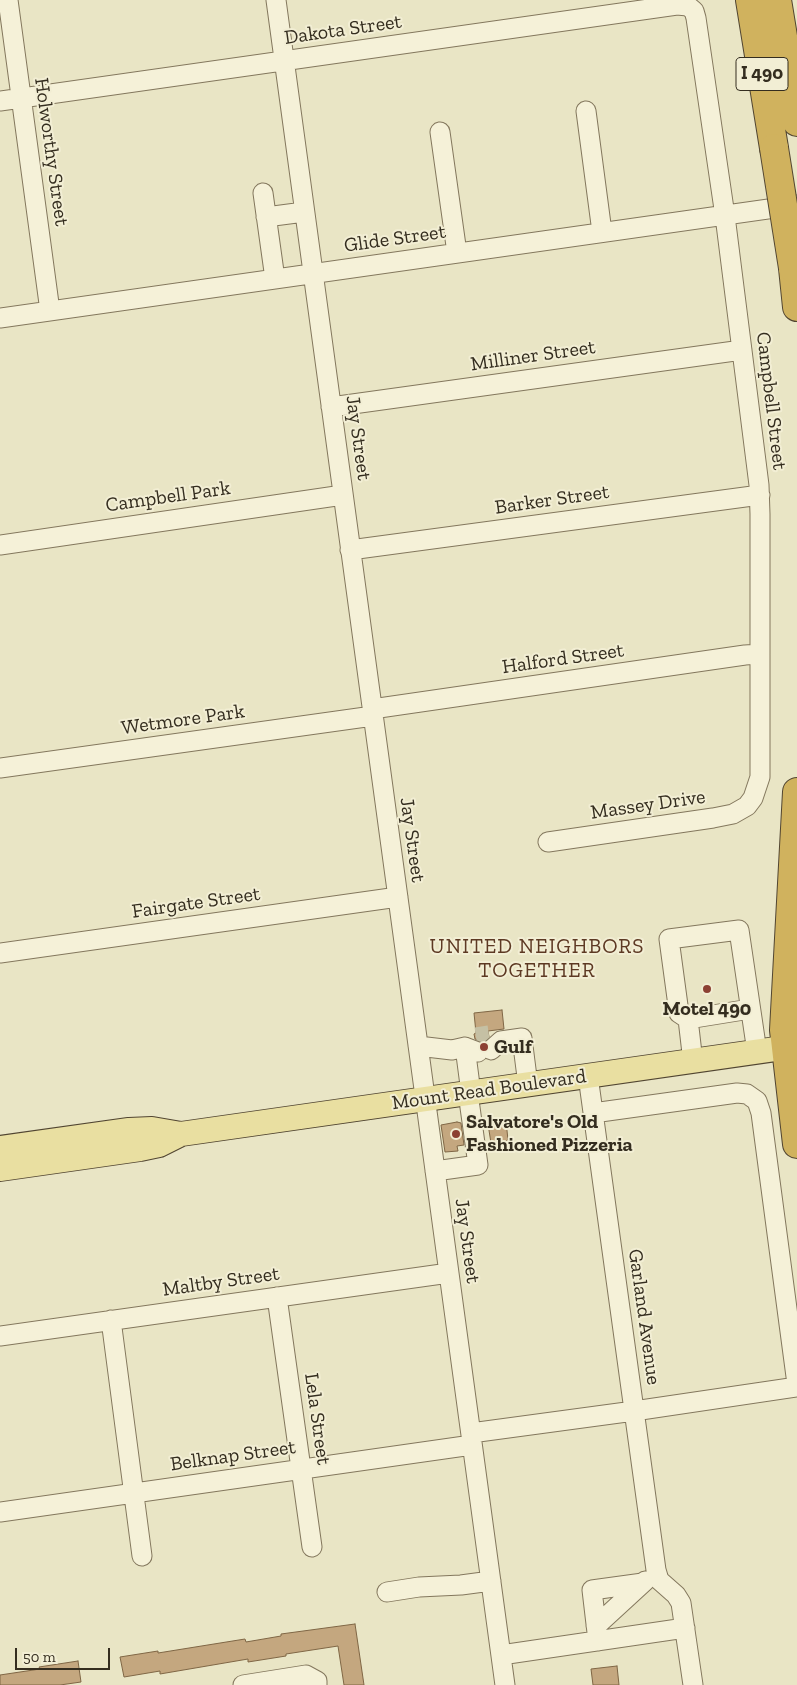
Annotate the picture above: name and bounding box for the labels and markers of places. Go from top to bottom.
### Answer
marker: Motel 490 [701,983,713,995]
place label: Motel 490 [663,997,751,1021]
place label: Gulf [494,1035,532,1059]
marker: Gulf [478,1041,490,1053]
place label: Salvatore's Old Fashioned Pizzeria [466,1110,633,1157]
marker: Salvatore's Old Fashioned Pizzeria [450,1128,462,1140]

